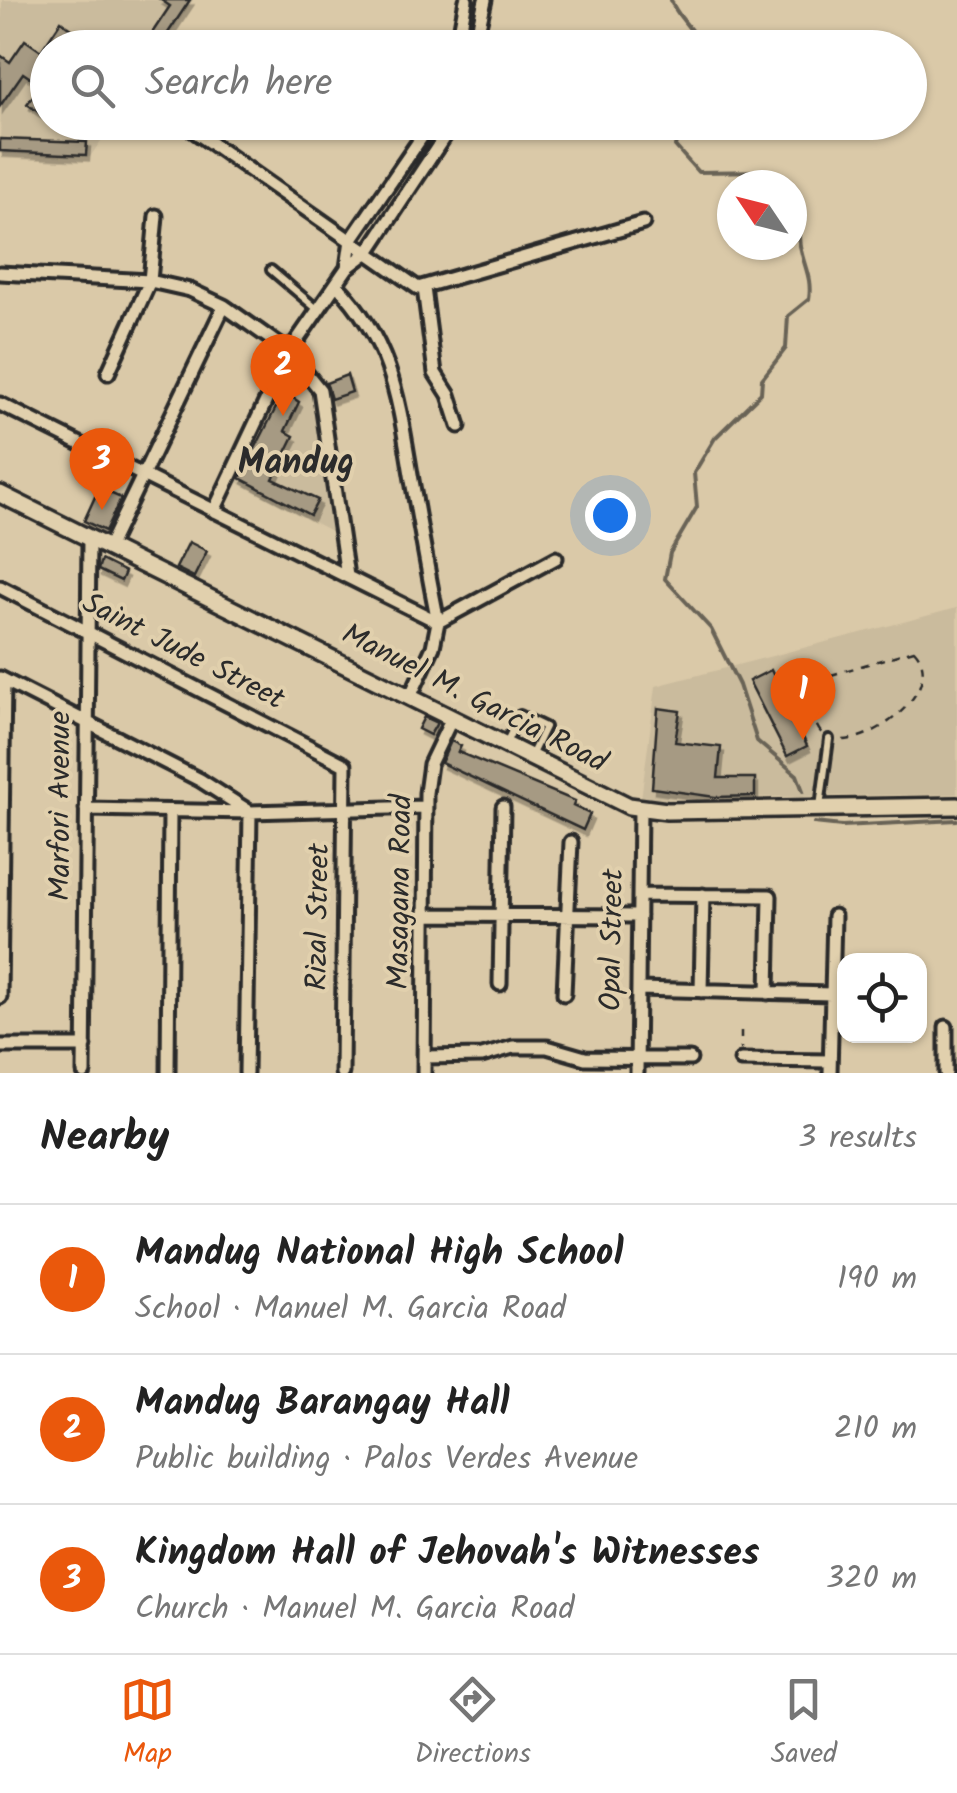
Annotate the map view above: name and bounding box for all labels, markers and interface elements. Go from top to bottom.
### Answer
search box [30,30,927,140]
text: Search here [145,55,332,115]
icon: search [65,58,120,113]
north arrow [717,170,807,260]
pin: 2 [250,334,316,416]
pin: 3 [70,428,134,510]
district label: Mandug [238,436,354,492]
your location [585,490,636,541]
street label: Saint Jude Street [73,580,293,724]
street label: Manuel M. Garcia Road [333,611,616,787]
pin: 1 [770,658,836,740]
street label: Marfori Avenue [37,711,85,901]
street label: Masagana Road [375,793,427,990]
street label: Rizal Street [294,843,344,991]
street label: Opal Street [588,868,638,1012]
map controls [837,953,927,1043]
button: locate [837,953,927,1043]
text: Nearby [40,1105,169,1172]
text: 3 results [798,1113,917,1164]
text: Mandug National High School [135,1224,624,1284]
text: 1 [68,1254,77,1305]
text: 190 m [837,1254,917,1305]
text: School · Manuel M. Garcia Road [135,1284,566,1335]
text: Mandug Barangay Hall [135,1374,510,1434]
text: 2 [63,1404,82,1455]
text: 210 m [834,1404,917,1455]
text: Public building · Palos Verdes Avenue [135,1434,638,1485]
text: Kingdom Hall of Jehovah's Witnesses [135,1524,760,1584]
text: 3 [64,1554,81,1605]
text: 320 m [826,1554,917,1605]
text: Church · Manuel M. Garcia Road [135,1584,574,1635]
tab: Map [120,1672,175,1777]
tab: Directions [415,1672,531,1777]
tab: Saved [771,1672,837,1777]

